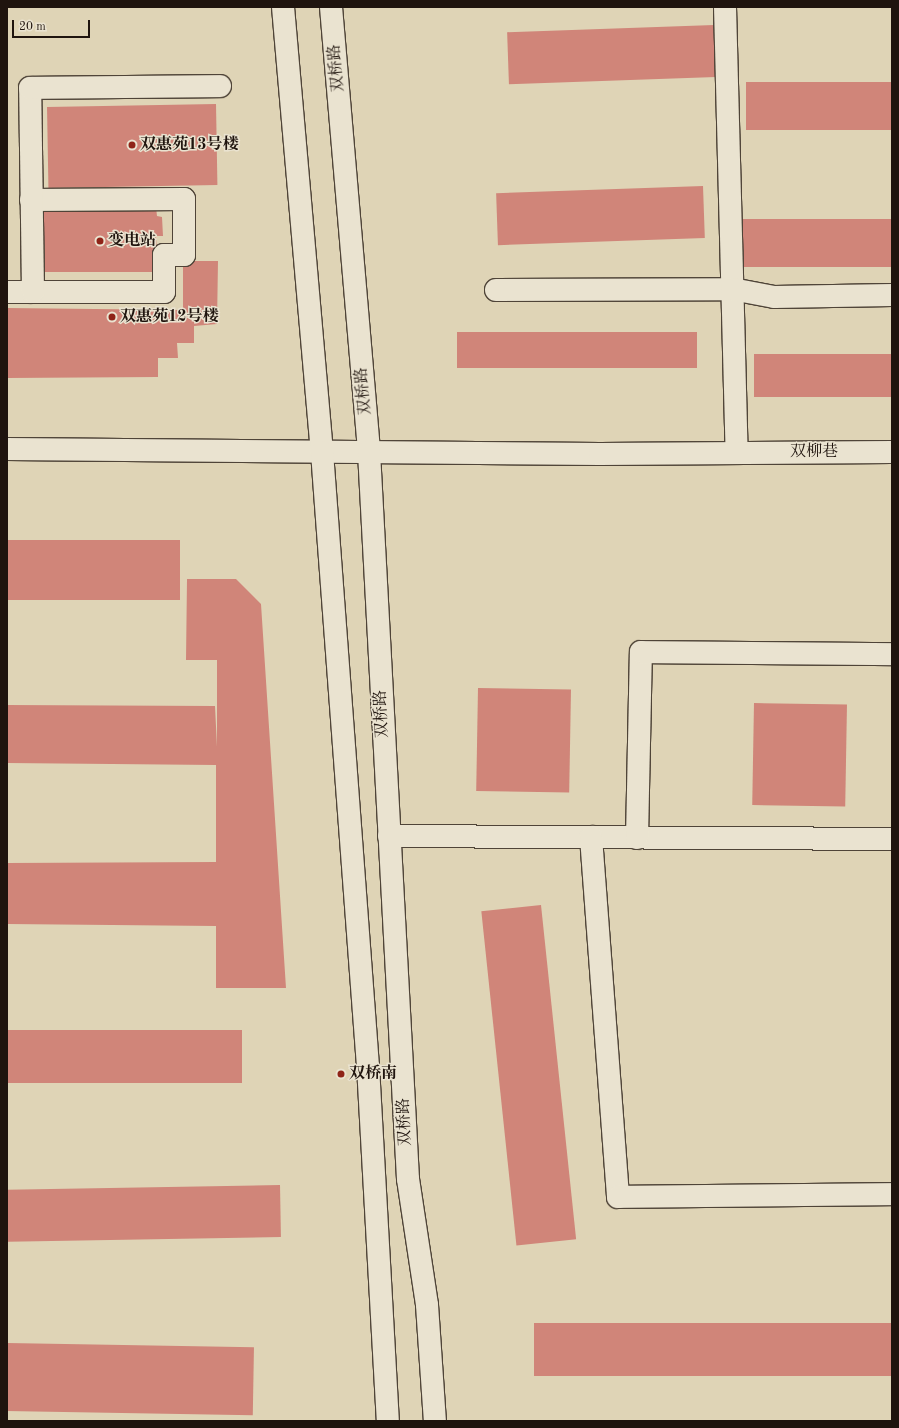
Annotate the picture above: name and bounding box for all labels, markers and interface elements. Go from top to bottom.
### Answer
scale bar [14,12,92,38]
text: 20 m [19,21,46,33]
street label: 双桥路 [325,43,349,93]
place label: 双惠苑13号楼 [140,135,239,155]
marker: 双惠苑13号楼 [127,140,137,150]
place label: 变电站 [108,231,156,251]
marker: 变电站 [95,236,105,246]
place label: 双惠苑12号楼 [120,307,219,327]
marker: 双惠苑12号楼 [107,312,117,322]
street label: 双桥路 [352,366,376,416]
street label: 双柳巷 [790,442,838,462]
street label: 双桥路 [371,690,393,738]
place label: 双桥南 [349,1064,397,1084]
marker: 双桥南 [336,1069,346,1079]
street label: 双桥路 [394,1098,416,1146]

